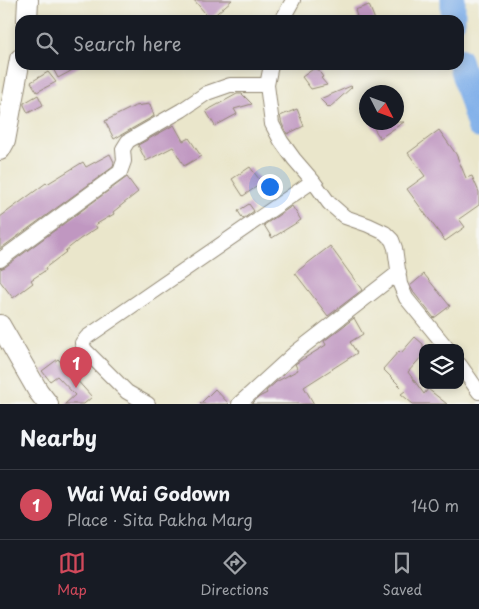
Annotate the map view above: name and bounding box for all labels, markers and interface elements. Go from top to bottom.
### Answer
search box [15,15,464,70]
icon: search [33,29,61,57]
text: Search here [73,29,182,57]
north arrow [359,85,404,130]
your location [257,174,283,200]
map controls [419,344,464,389]
button: layers [419,344,464,389]
pin: 1 [60,347,92,388]
text: Nearby [20,421,97,453]
text: Wai Wai Godown [67,479,230,507]
text: 1 [32,493,40,517]
text: 140 m [411,493,459,517]
text: Place · Sita Pakha Marg [67,507,253,531]
tab: Map [57,549,87,600]
tab: Directions [201,549,269,600]
tab: Saved [382,549,422,600]

